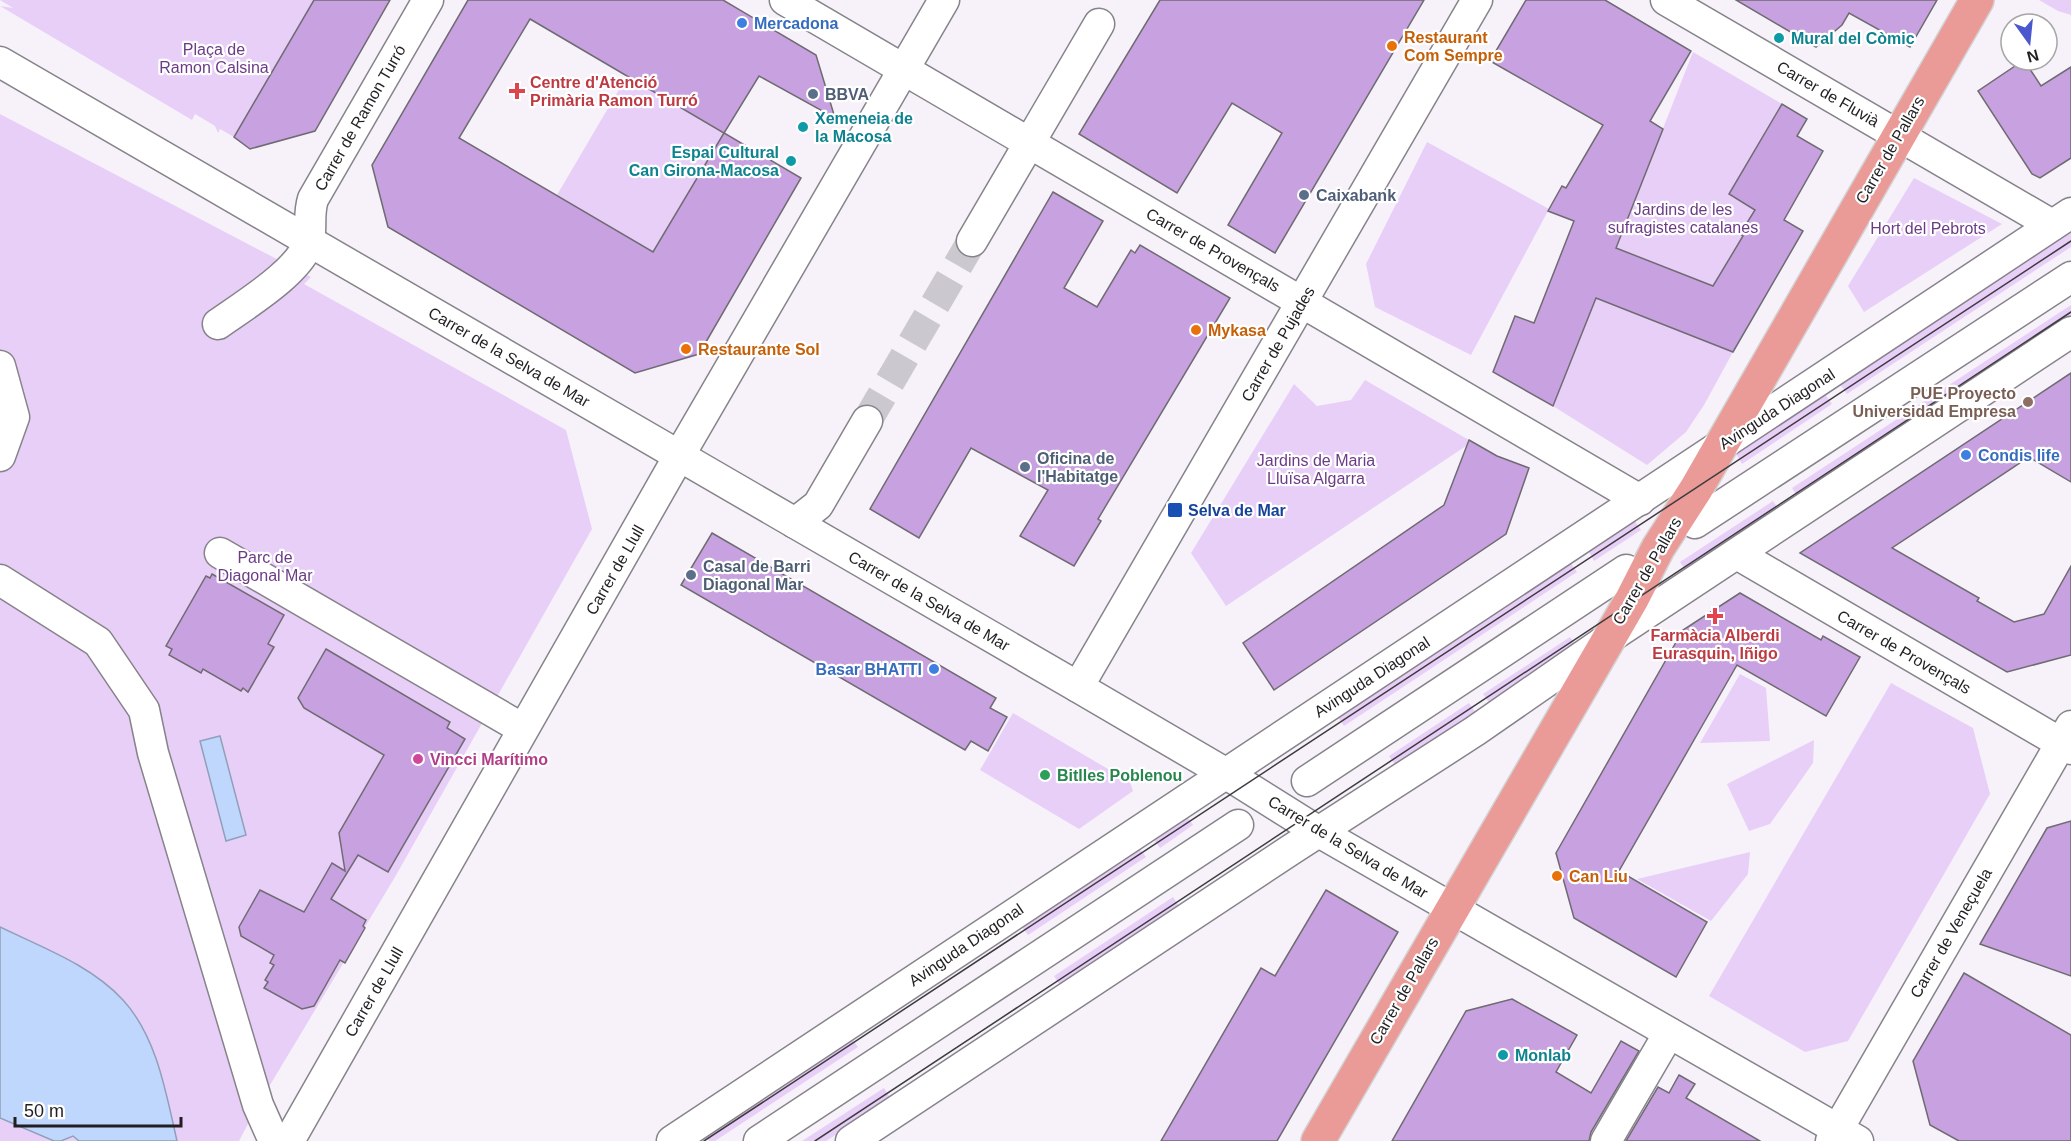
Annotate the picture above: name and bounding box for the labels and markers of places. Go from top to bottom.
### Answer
place label: Mercadona [754,15,839,32]
marker: Mercadona [735,16,749,30]
place label: Restaurant Com Sempre [1404,29,1503,64]
place label: Mural del Còmic [1791,30,1915,47]
marker: Mural del Còmic [1772,31,1786,45]
marker: Restaurant Com Sempre [1385,39,1399,53]
place label: Centre d'Atenció Primària Ramon Turró [530,74,698,109]
marker: Centre d'Atenció Primària Ramon Turró [508,82,526,100]
place label: BBVA [825,86,870,103]
marker: BBVA [806,87,820,101]
place label: Xemeneia de la Macosa [815,110,913,145]
marker: Xemeneia de la Macosa [796,120,810,134]
place label: Espai Cultural Can Girona-Macosa [629,144,779,179]
marker: Espai Cultural Can Girona-Macosa [784,154,798,168]
place label: Caixabank [1316,187,1396,204]
marker: Caixabank [1297,188,1311,202]
place label: Mykasa [1208,322,1266,339]
marker: Mykasa [1189,323,1203,337]
place label: Restaurante Sol [698,341,820,358]
marker: Restaurante Sol [679,342,693,356]
place label: PUE Proyecto Universidad Empresa [1852,385,2016,420]
marker: PUE Proyecto Universidad Empresa [2021,395,2035,409]
place label: Condis life [1978,447,2060,464]
marker: Condis life [1959,448,1973,462]
place label: Oficina de l'Habitatge [1037,450,1118,485]
marker: Oficina de l'Habitatge [1018,460,1032,474]
marker: Selva de Mar [1166,501,1184,519]
place label: Selva de Mar [1188,502,1286,519]
place label: Casal de Barri Diagonal Mar [703,558,811,593]
marker: Casal de Barri Diagonal Mar [684,568,698,582]
marker: Farmàcia Alberdi Eurasquin, Iñigo [1708,609,1722,623]
place label: Farmàcia Alberdi Eurasquin, Iñigo [1650,627,1780,662]
place label: Basar BHATTI [816,661,922,678]
marker: Basar BHATTI [927,662,941,676]
place label: Vincci Marítimo [430,751,548,768]
marker: Vincci Marítimo [411,752,425,766]
place label: Bitlles Poblenou [1057,767,1182,784]
marker: Bitlles Poblenou [1038,768,1052,782]
place label: Can Liu [1569,868,1628,885]
marker: Can Liu [1550,869,1564,883]
place label: Monlab [1515,1047,1571,1064]
marker: Monlab [1496,1048,1510,1062]

